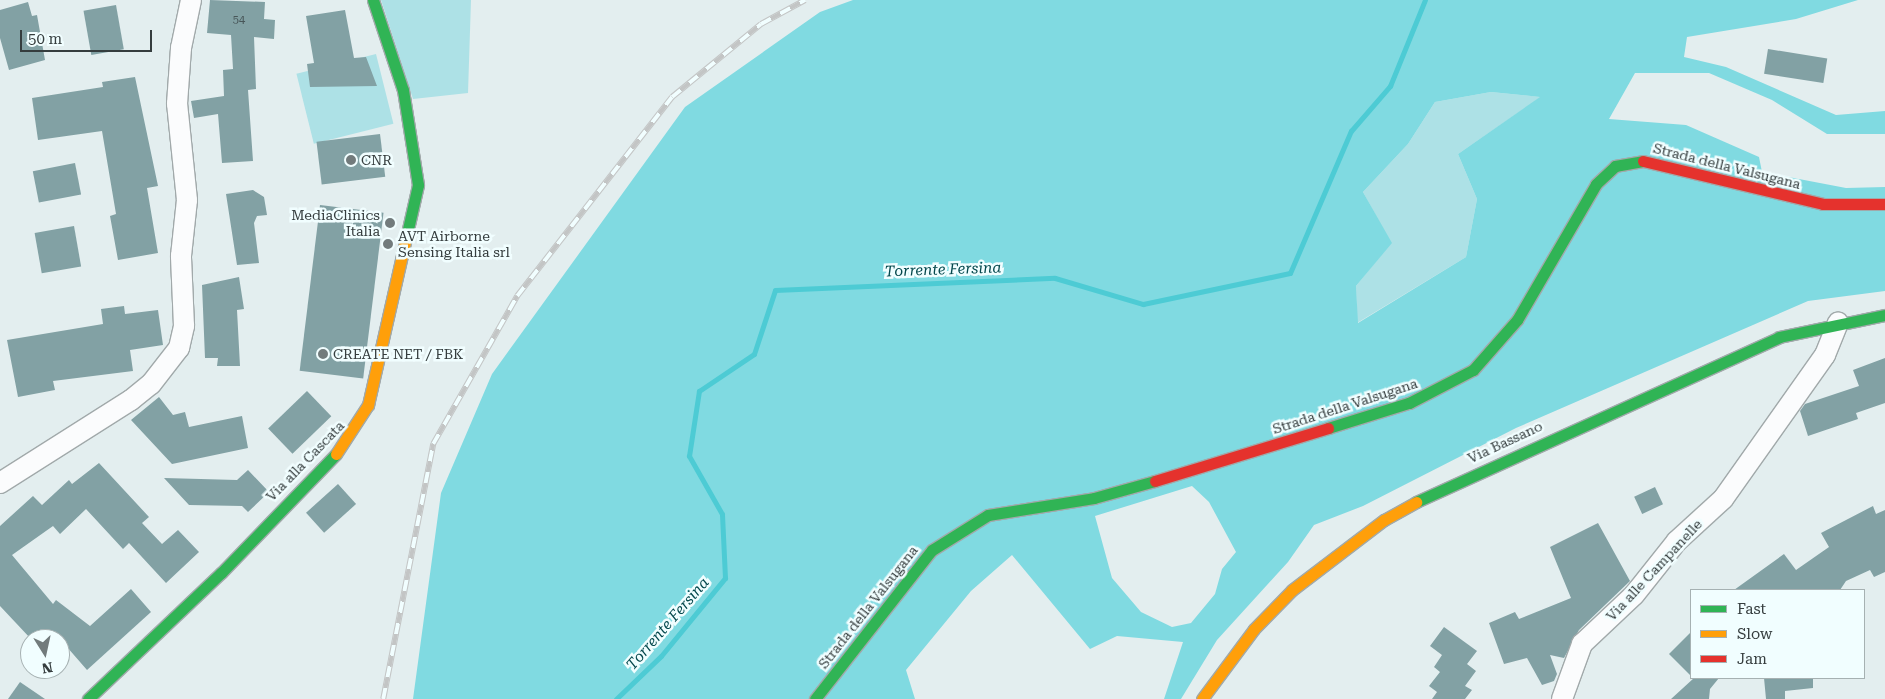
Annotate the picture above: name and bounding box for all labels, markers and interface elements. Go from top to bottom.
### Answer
house number: 54 [233,13,245,27]
scale bar [22,20,155,52]
text: 50 m [28,30,62,48]
street label: Strada della Valsugana [1652,140,1802,192]
place label: CNR [361,152,392,168]
marker: CNR [345,154,357,166]
place label: MediaClinics Italia [291,207,380,240]
marker: MediaClinics Italia [384,217,396,229]
place label: AVT Airborne Sensing Italia srl [398,228,510,260]
marker: AVT Airborne Sensing Italia srl [382,238,394,250]
water label: Torrente Fersina [884,259,1002,281]
place label: CREATE NET / FBK [333,346,463,362]
marker: CREATE NET / FBK [317,348,329,360]
street label: Strada della Valsugana [1270,375,1420,437]
street label: Via alla Cascata [262,417,348,505]
street label: Via Bassano [1465,417,1545,467]
street label: Via alle Campanelle [1603,516,1705,624]
street label: Strada della Valsugana [815,542,921,672]
water label: Torrente Fersina [623,574,713,674]
legend [1690,589,1865,679]
text: Fast [1737,600,1766,618]
text: Slow [1737,625,1772,643]
north arrow [20,629,70,679]
text: Jam [1737,650,1767,668]
text: N [41,659,54,677]

